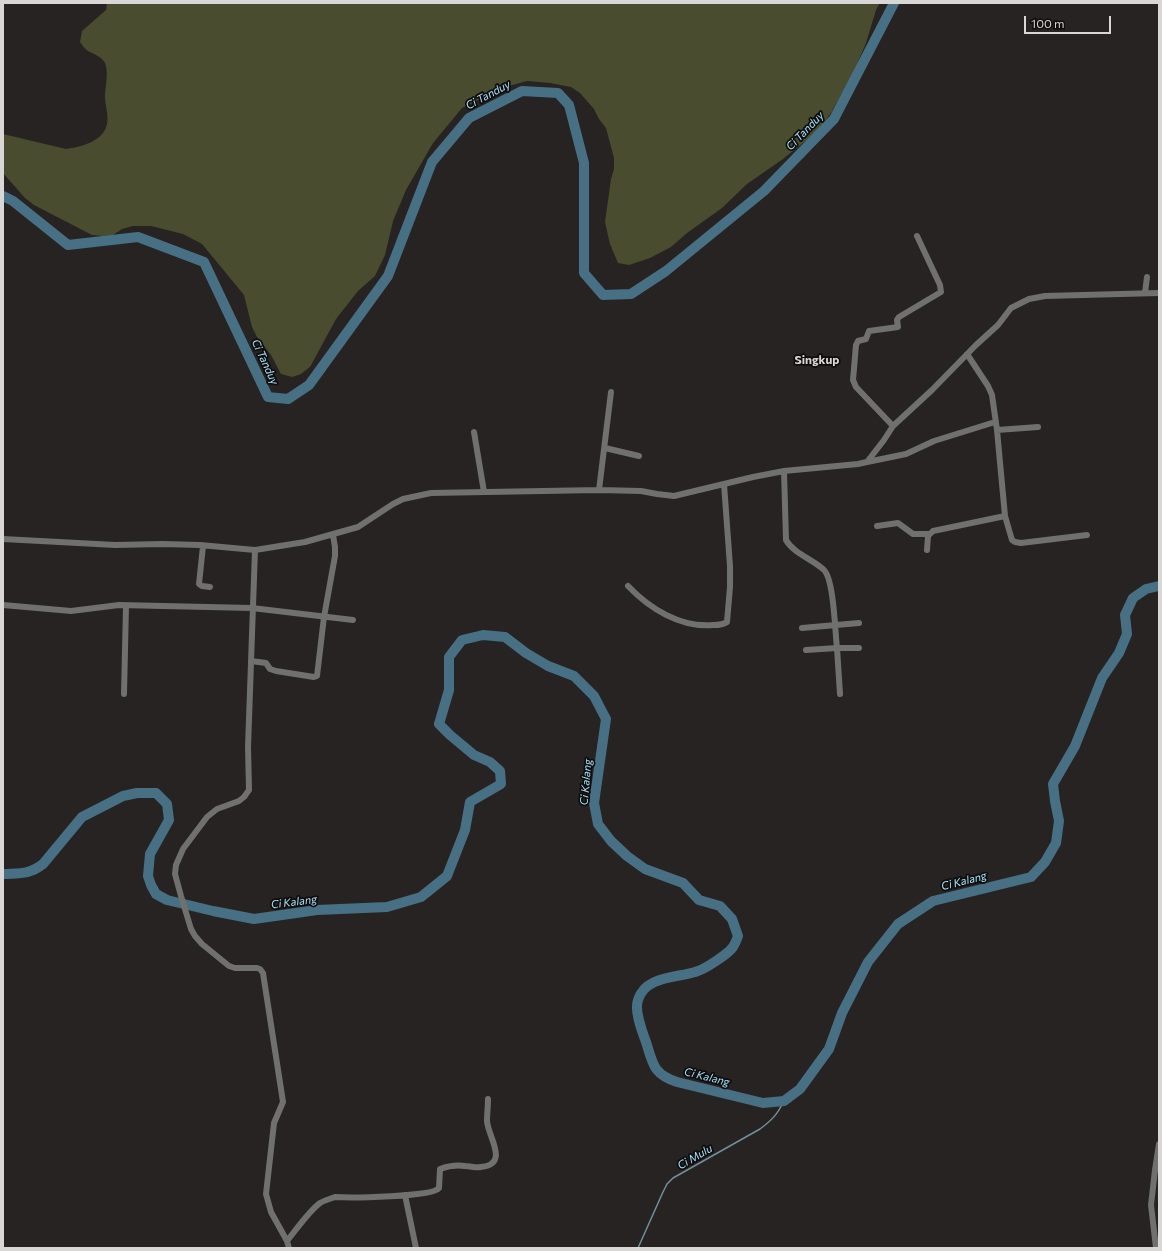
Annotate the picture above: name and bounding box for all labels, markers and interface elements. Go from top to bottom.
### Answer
scale bar [1026,8,1113,34]
text: 100 m [1031,16,1065,30]
water label: Ci Tanduy [463,78,513,112]
water label: Ci Tanduy [783,109,827,153]
water label: Ci Tanduy [249,337,281,387]
district label: Singkup [795,353,839,367]
water label: Ci Kalang [577,758,595,806]
water label: Ci Kalang [940,869,988,893]
water label: Ci Kalang [270,893,318,911]
water label: Ci Kalang [683,1065,731,1089]
water label: Ci Mulu [675,1142,715,1172]

